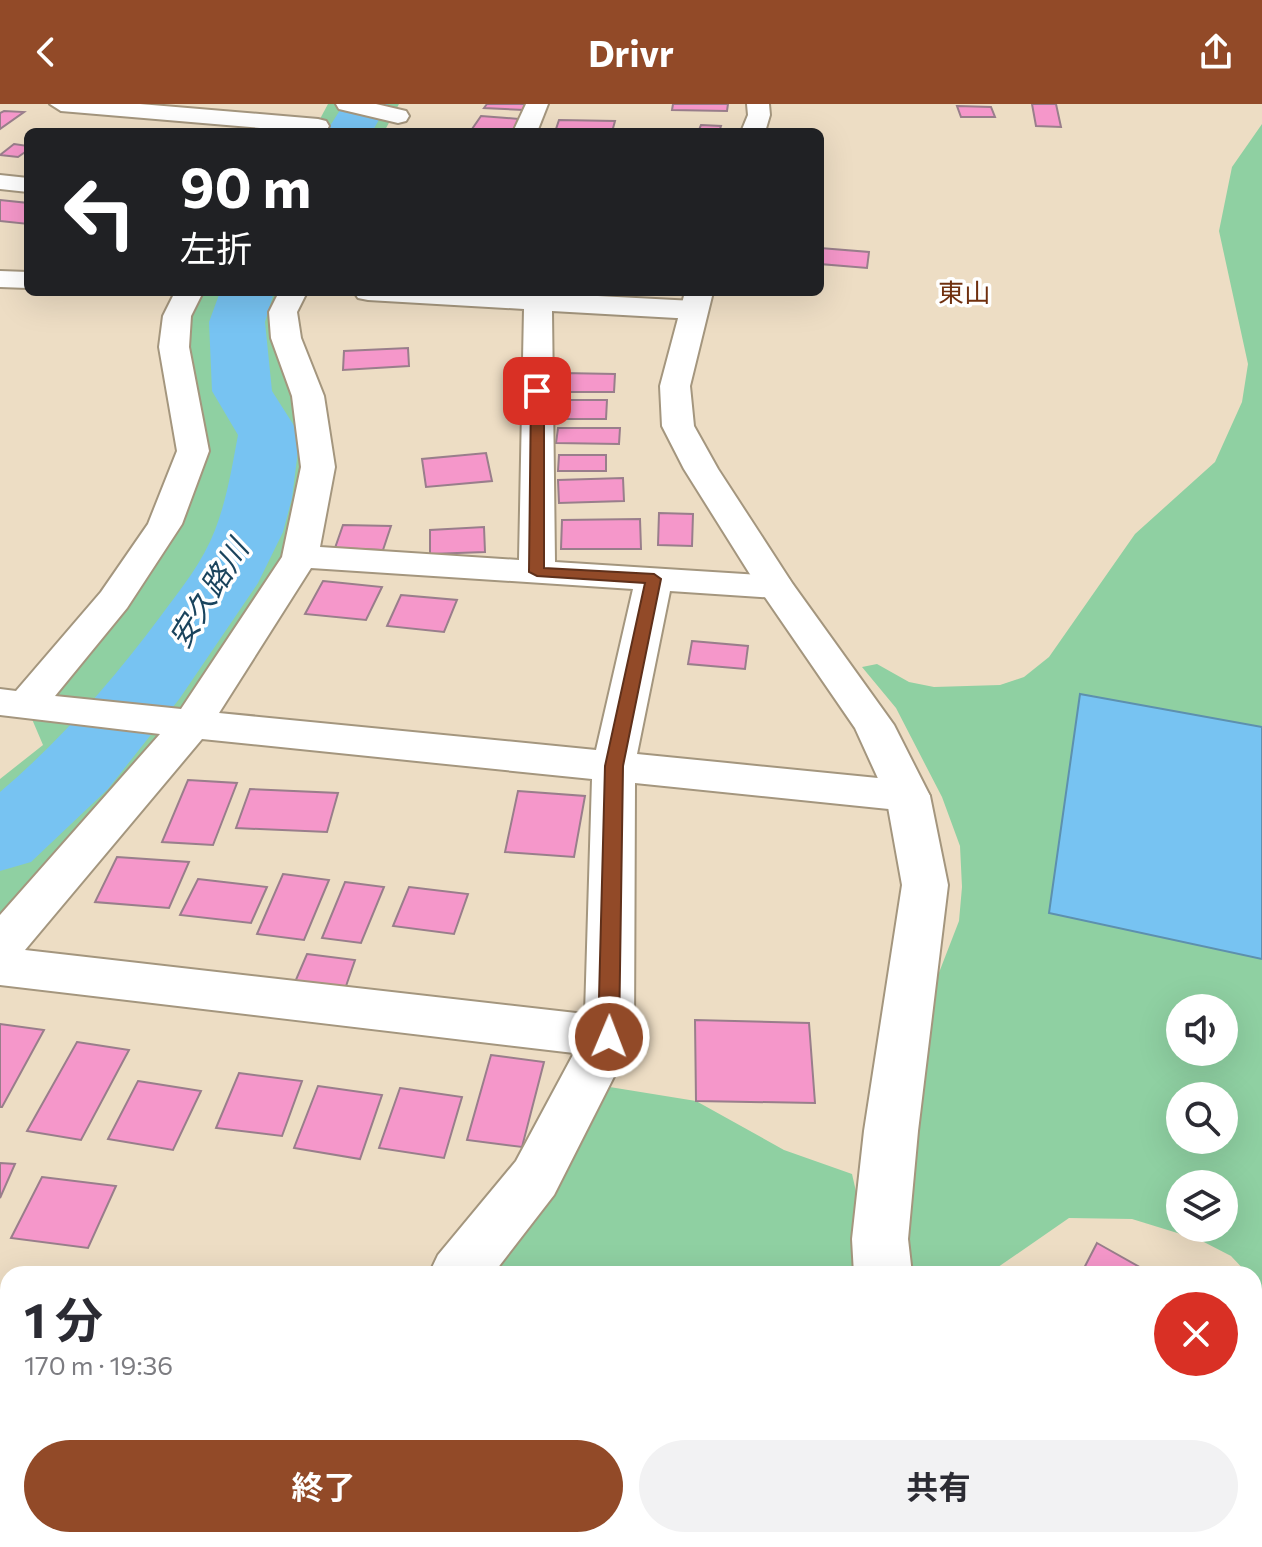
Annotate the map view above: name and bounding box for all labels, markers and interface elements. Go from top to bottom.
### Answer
icon: back [24,30,68,74]
text: Drivr [588,30,674,74]
icon: share [1194,30,1238,74]
text: 90 m [180,151,311,220]
icon: left [48,160,152,264]
text: 左折 [180,225,252,269]
district label: 東山 [938,276,990,307]
pin [503,357,571,425]
icon: arrive [515,369,559,413]
water label: 安久路川 [159,529,256,653]
map controls [1166,994,1238,1242]
button: sound [1166,994,1238,1066]
position arrow [567,995,651,1079]
button: search [1166,1082,1238,1154]
button: layers [1166,1170,1238,1242]
text: 1 分 [24,1289,103,1348]
button: close [1154,1292,1238,1376]
text: 170 m · 19:36 [24,1349,173,1380]
button: 終了 [24,1440,623,1532]
button: 共有 [639,1440,1238,1532]

